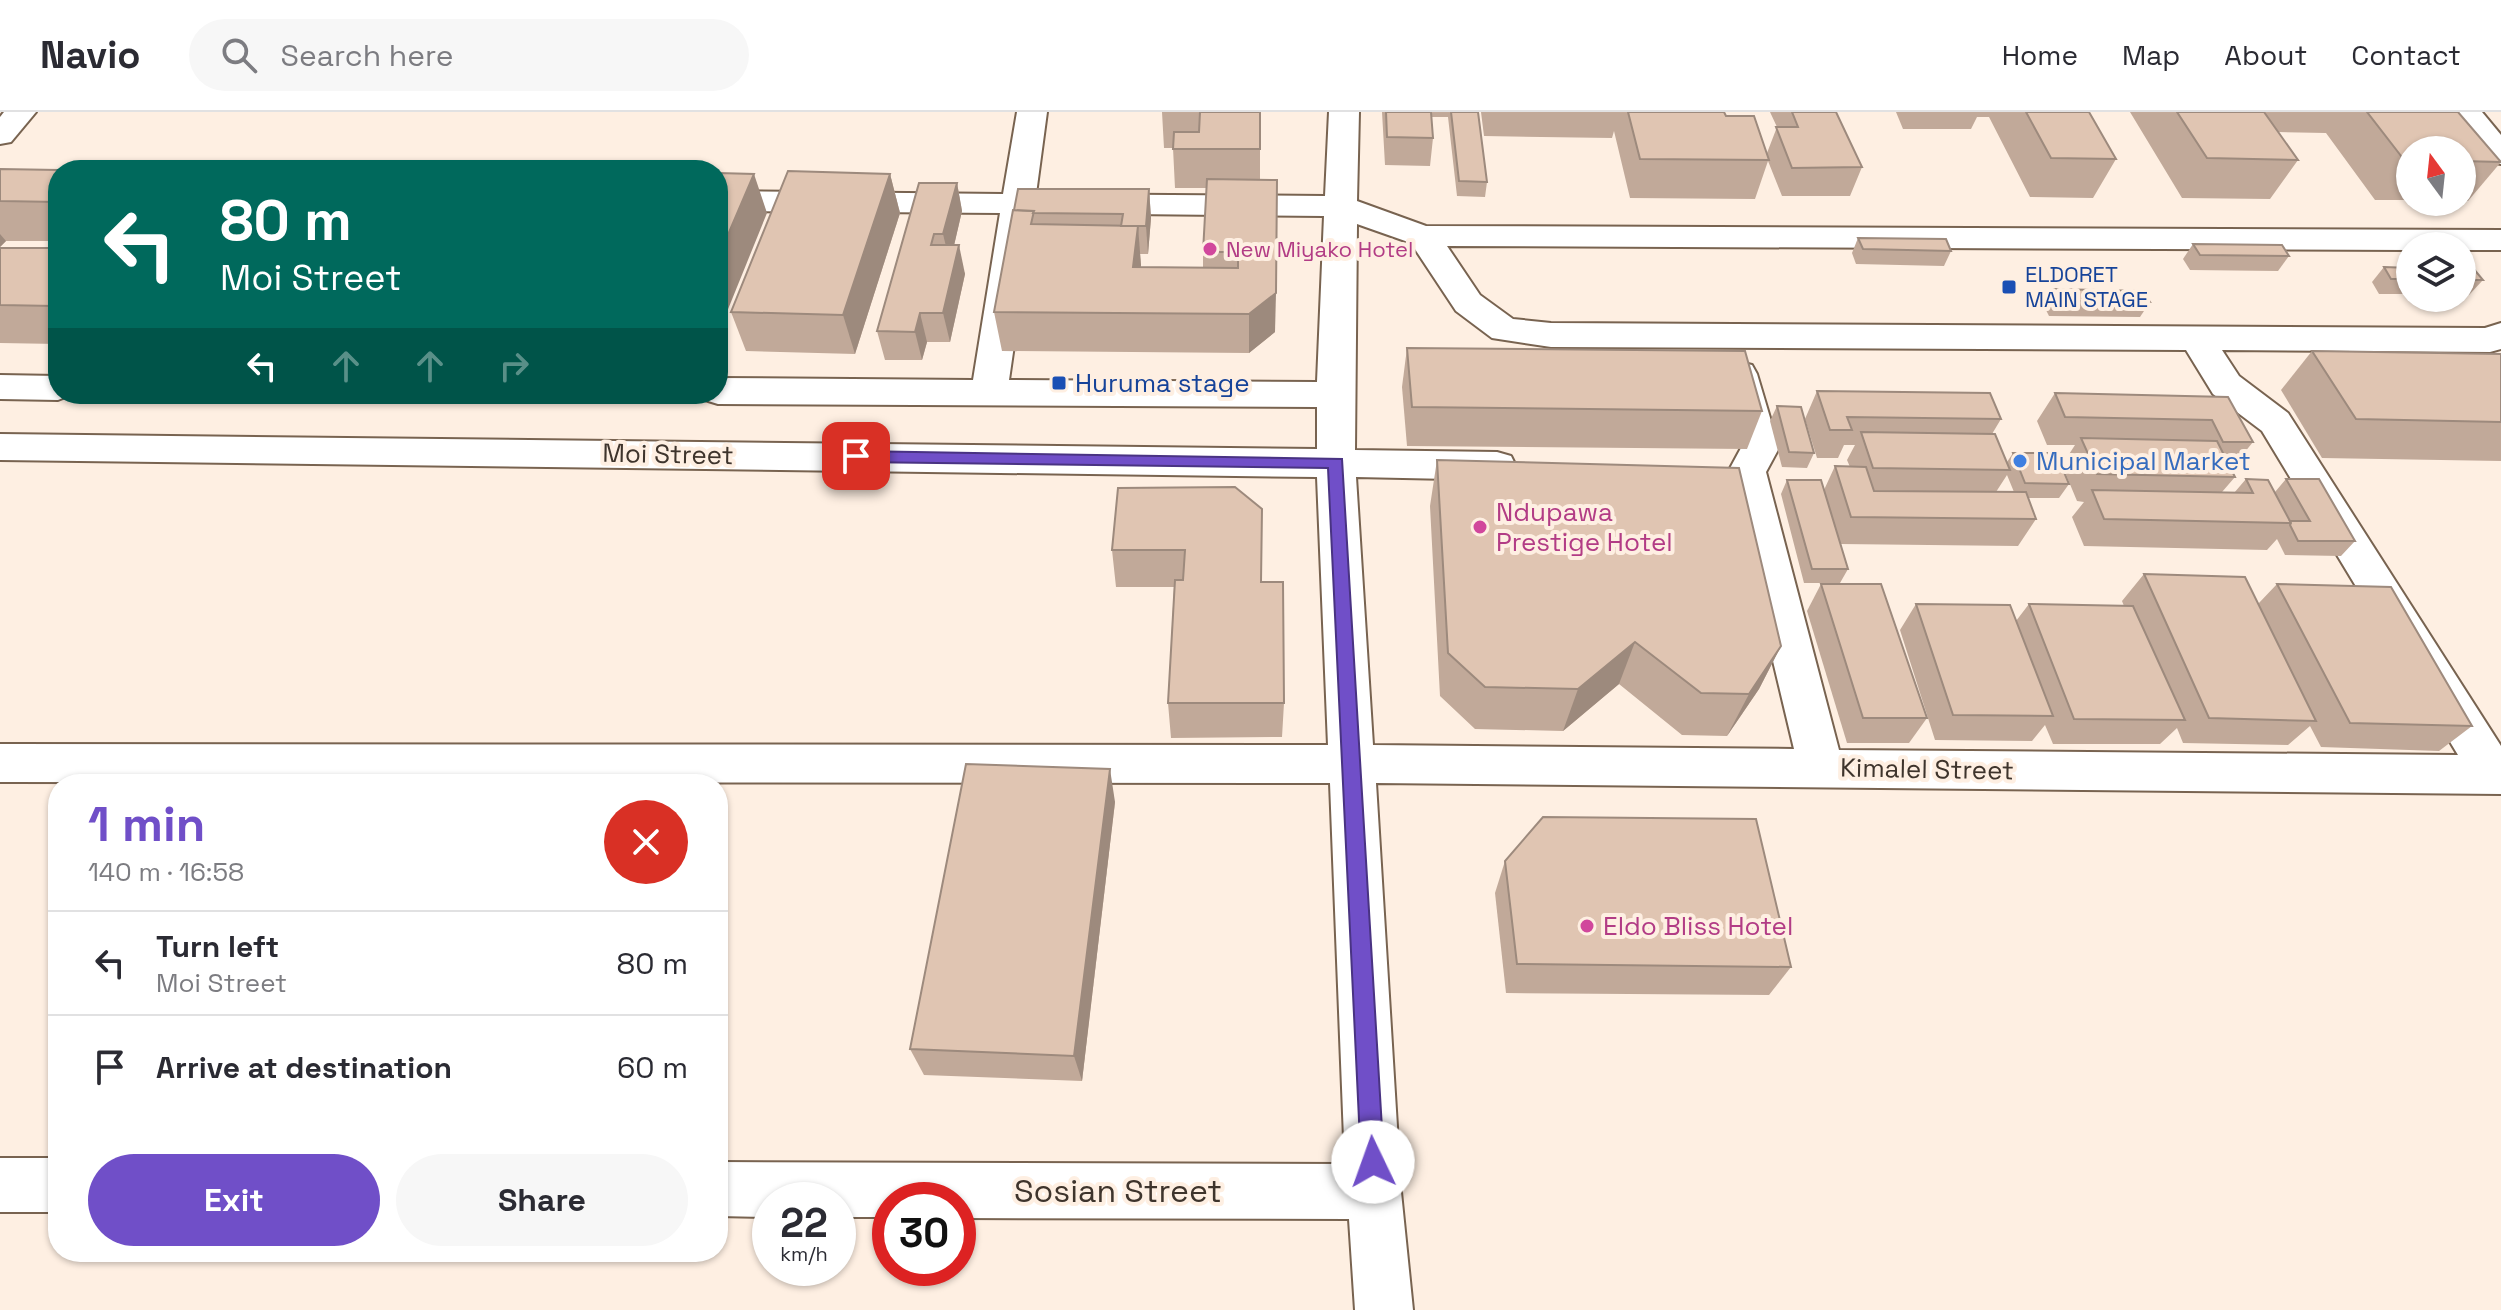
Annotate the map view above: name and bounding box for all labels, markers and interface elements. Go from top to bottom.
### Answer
search box [189,19,749,91]
text: Navio [40,31,141,79]
icon: search [217,33,261,77]
text: Search here [281,36,453,75]
text: Home [2002,37,2078,73]
text: Map [2122,37,2180,73]
text: About [2224,37,2307,73]
text: Contact [2351,37,2461,73]
north arrow [2396,136,2476,216]
map controls [2396,136,2476,312]
text: 80 m [220,185,352,256]
icon: left [88,192,192,296]
button: layers [2396,232,2476,312]
place label: New Miyako Hotel [1226,235,1413,263]
marker: New Miyako Hotel [1201,240,1219,258]
text: Moi Street [220,255,401,301]
place label: ELDORET MAIN STAGE [2025,260,2148,313]
marker: ELDORET MAIN STAGE [2000,278,2018,296]
icon: left [240,344,284,388]
icon: ahead [324,344,368,388]
icon: ahead [408,344,452,388]
icon: right [492,344,536,388]
place label: Huruma stage [1075,366,1250,400]
marker: Huruma stage [1050,374,1068,392]
pin [822,422,890,490]
icon: arrive [834,434,878,478]
street label: Moi Street [602,436,734,472]
place label: Municipal Market [2036,444,2251,478]
marker: Municipal Market [2011,452,2029,470]
place label: Ndupawa Prestige Hotel [1496,495,1673,559]
marker: Ndupawa Prestige Hotel [1471,518,1489,536]
street label: Kimalel Street [1840,750,2014,788]
text: 1 min [88,794,205,855]
button: close [604,800,688,884]
text: 140 m · 16:58 [88,855,244,889]
place label: Eldo Bliss Hotel [1603,909,1793,943]
marker: Eldo Bliss Hotel [1578,917,1596,935]
text: Turn left [156,927,279,966]
icon: left [88,941,132,985]
text: 80 m [617,944,688,983]
text: Moi Street [156,966,287,1000]
icon: arrive [88,1045,132,1089]
text: Arrive at destination [156,1048,452,1087]
text: 60 m [617,1048,688,1087]
position arrow [1331,1120,1415,1204]
button: Exit [88,1154,380,1246]
button: Share [396,1154,688,1246]
street label: Sosian Street [1014,1171,1222,1211]
speed limit sign: 30 [872,1182,976,1286]
text: 22 [780,1198,828,1249]
text: km/h [780,1241,828,1267]

